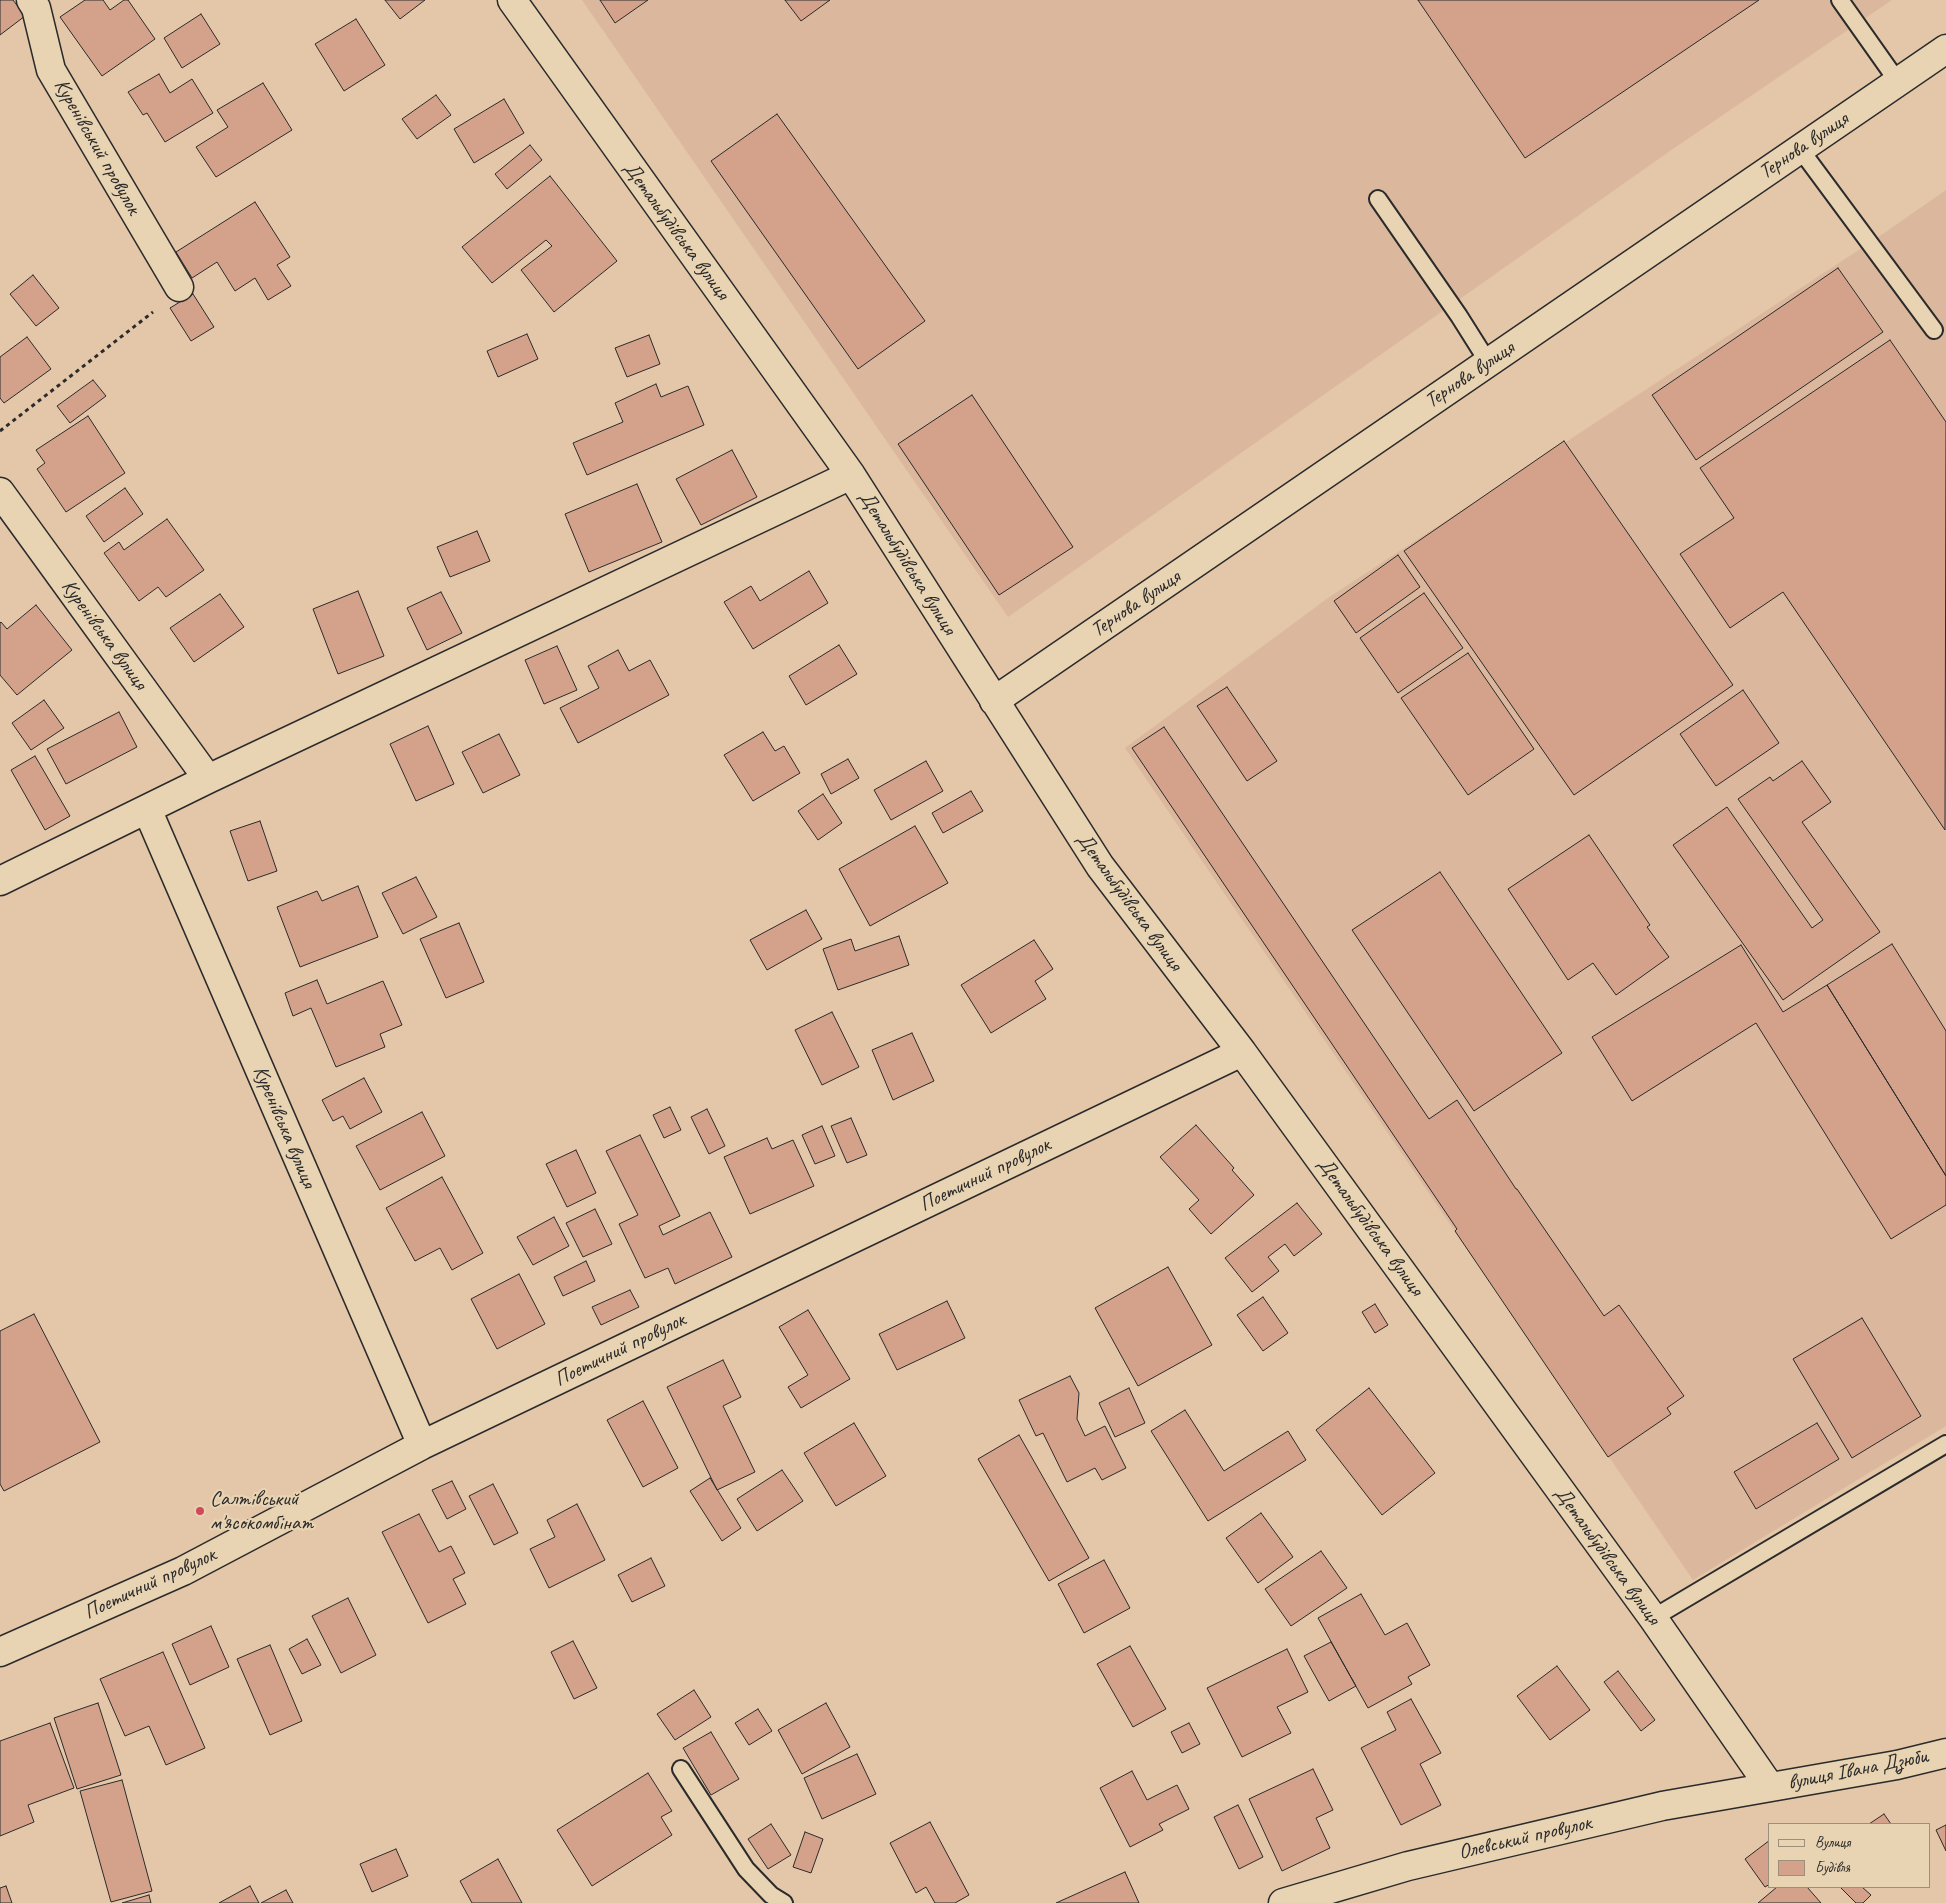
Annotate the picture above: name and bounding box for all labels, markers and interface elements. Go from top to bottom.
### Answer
street label: Куренівський провулок [48,75,146,219]
street label: Тернова вулиця [1754,107,1854,185]
street label: Детальбудівська вулиця [617,157,735,305]
street label: Тернова вулиця [1420,336,1520,414]
street label: Детальбудівська вулиця [853,486,961,640]
street label: Тернова вулиця [1086,565,1186,643]
street label: Куренівська вулиця [56,575,152,695]
street label: Детальбудівська вулиця [1070,828,1188,976]
street label: Куренівська вулиця [247,1062,321,1192]
street label: Поетичний провулок [915,1132,1055,1218]
street label: Детальбудівська вулиця [1311,1153,1429,1301]
street label: Поетичний провулок [550,1307,690,1393]
street label: Детальбудівська вулиця [1548,1482,1666,1630]
place label: Салтівський м'ясокомбінат [210,1486,313,1536]
marker: Салтівський м'ясокомбінат [194,1505,206,1517]
street label: Поетичний провулок [80,1542,220,1626]
street label: вулиця Івана Дзюби [1786,1744,1930,1796]
street label: Олевський провулок [1456,1810,1594,1866]
legend [1768,1823,1931,1888]
text: Вулиця [1815,1833,1851,1852]
text: Будівля [1815,1858,1850,1877]

